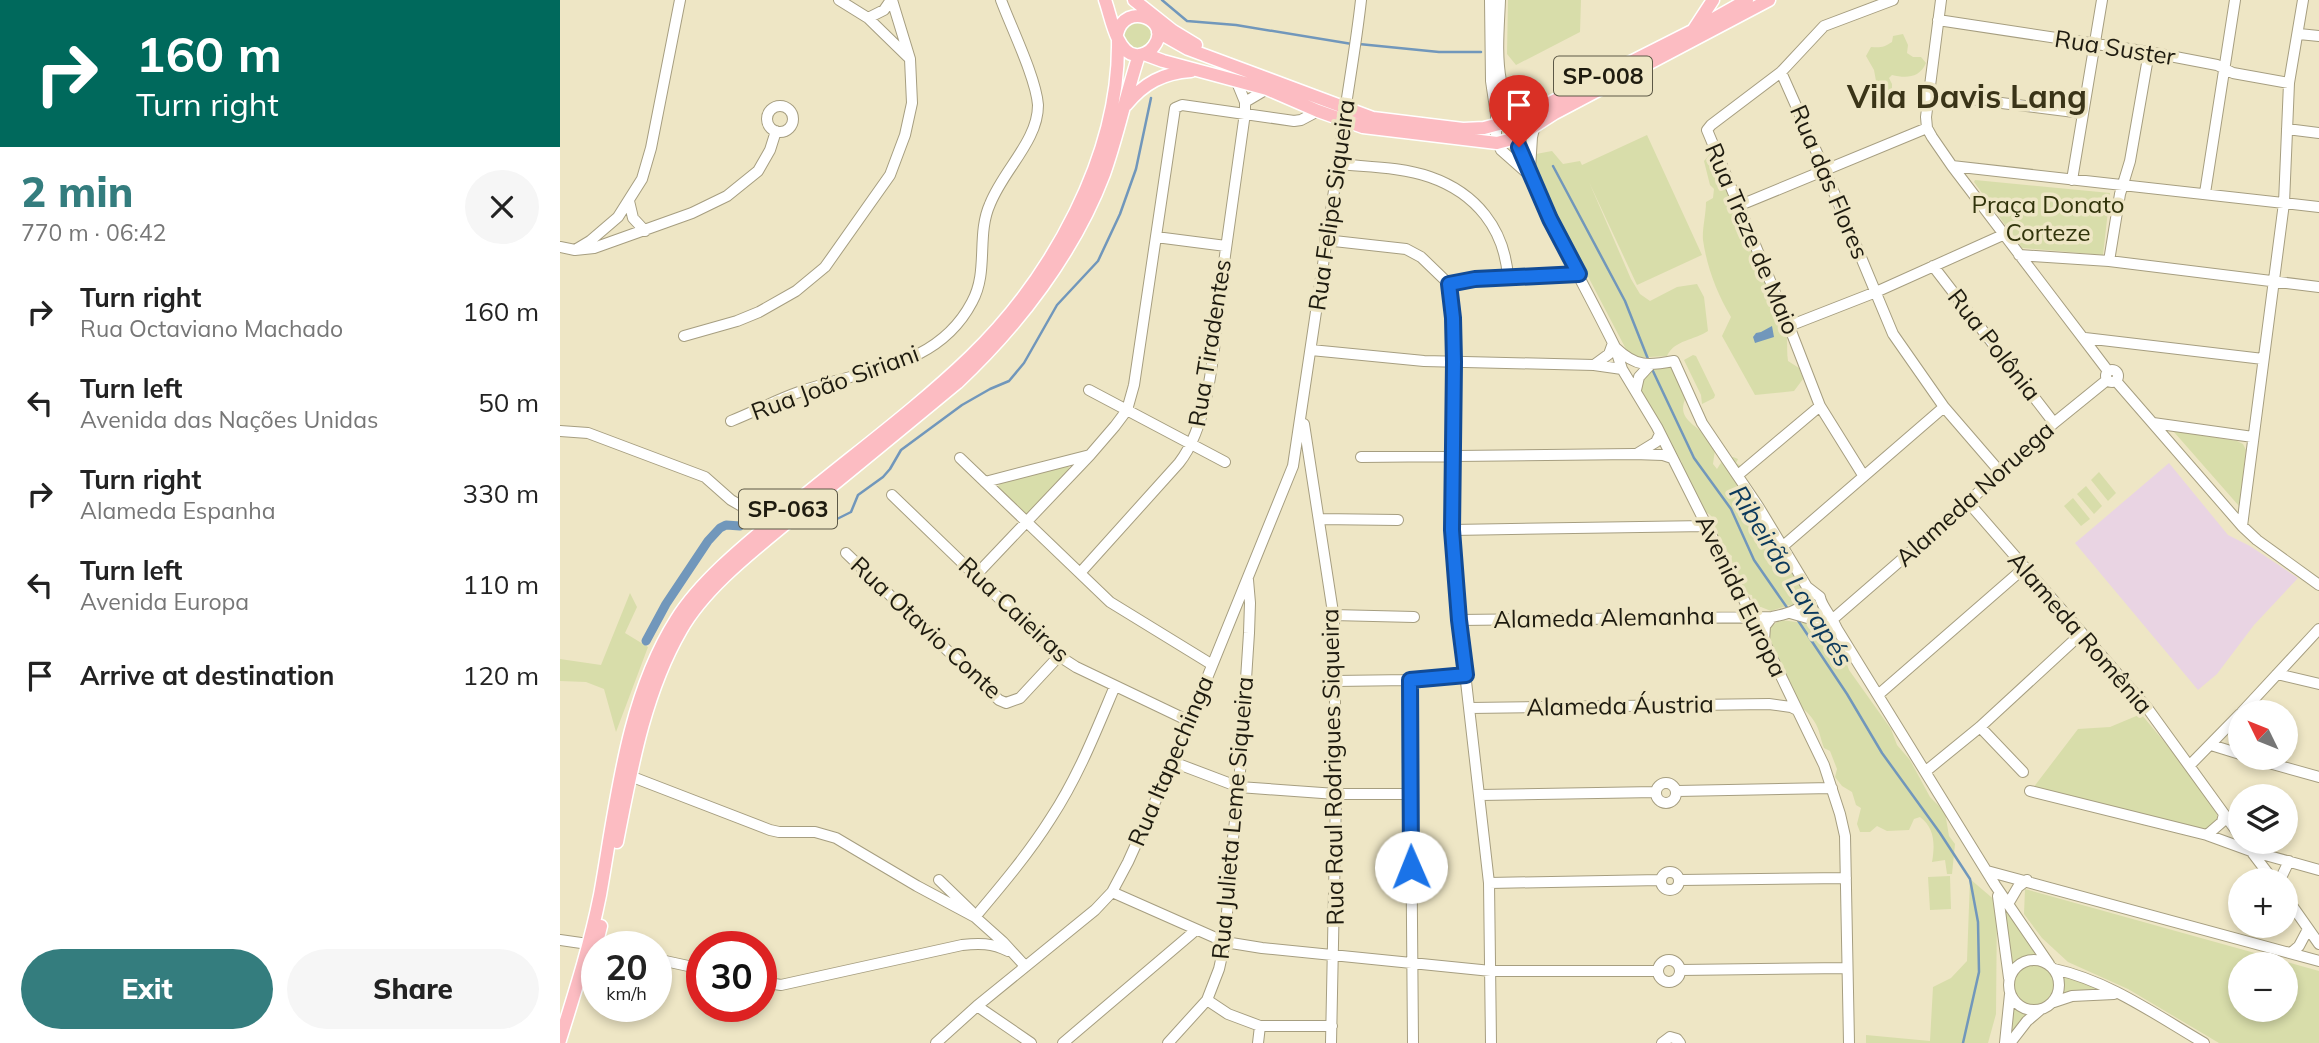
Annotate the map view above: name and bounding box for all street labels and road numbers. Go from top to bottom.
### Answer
street label: Rua Suster [2053,23,2178,71]
road number: SP-008 [1554,57,1652,96]
street label: Rua Felipe Siqueira [1301,97,1361,312]
street label: Rua das Flores [1784,100,1876,263]
street label: Rua Treze de Maio [1699,138,1807,339]
street label: Rua Tiradentes [1181,257,1237,429]
street label: Rua Polônia [1942,283,2048,406]
street label: Rua João Siriani [747,338,923,426]
street label: Alameda Noruega [1889,414,2060,572]
road number: SP-063 [739,489,837,528]
street label: Avenida Europa [1690,510,1794,681]
street label: Alameda Romênia [2002,545,2159,720]
street label: Rua Otavio Conte [845,550,1008,705]
street label: Rua Caieiras [953,550,1076,668]
street label: Alameda Alemanha [1493,600,1715,634]
street label: Rua Raul Rodrigues Siqueira [1314,608,1350,926]
street label: Rua Itapechinga [1121,671,1219,850]
street label: Rua Julieta Leme Siqueira [1205,675,1259,960]
street label: Alameda Áustria [1526,688,1714,722]

